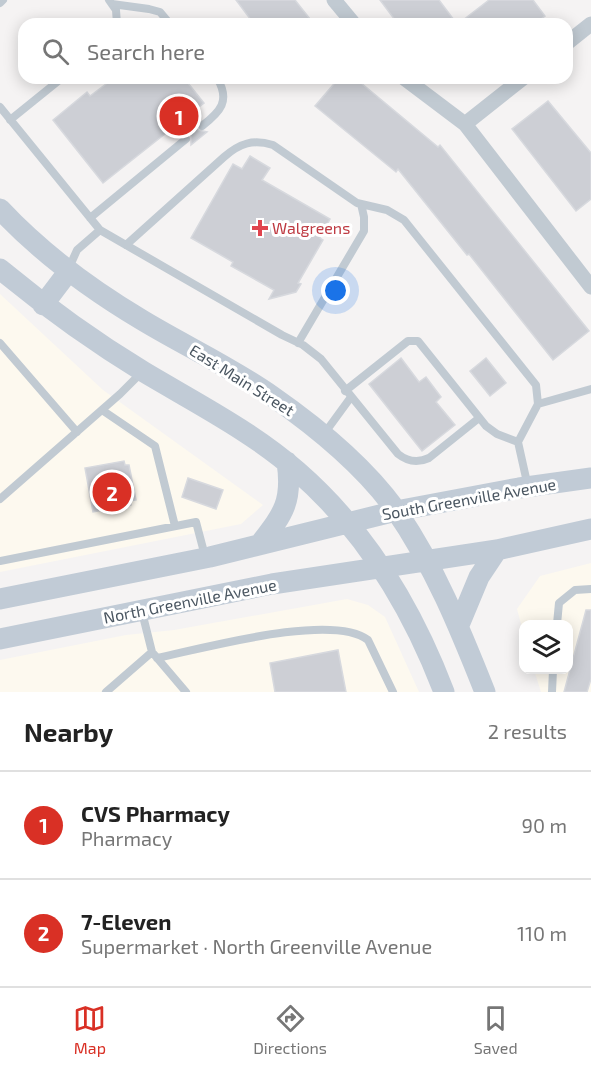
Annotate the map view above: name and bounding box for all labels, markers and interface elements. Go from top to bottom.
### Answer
search box [18,18,573,84]
icon: search [39,35,72,68]
text: Search here [87,38,205,64]
pin: 1 [160,94,198,138]
place label: Walgreens [272,218,350,237]
marker: Walgreens [253,221,267,235]
your location [321,276,350,305]
street label: East Main Street [186,340,298,419]
pin: 2 [92,470,132,514]
street label: South Greenville Avenue [380,474,557,523]
street label: North Greenville Avenue [102,574,278,627]
map controls [519,620,573,674]
button: layers [519,620,573,674]
text: Nearby [24,716,113,747]
text: 2 results [488,719,567,743]
text: CVS Pharmacy [81,800,230,826]
text: 1 [39,813,48,837]
text: 90 m [522,813,567,837]
text: Pharmacy [81,826,172,850]
text: 7-Eleven [81,908,171,934]
text: 2 [38,921,49,945]
text: 110 m [517,921,567,945]
text: Supermarket · North Greenville Avenue [81,934,432,958]
tab: Map [73,1002,106,1057]
tab: Directions [253,1002,327,1057]
tab: Saved [474,1002,518,1057]

